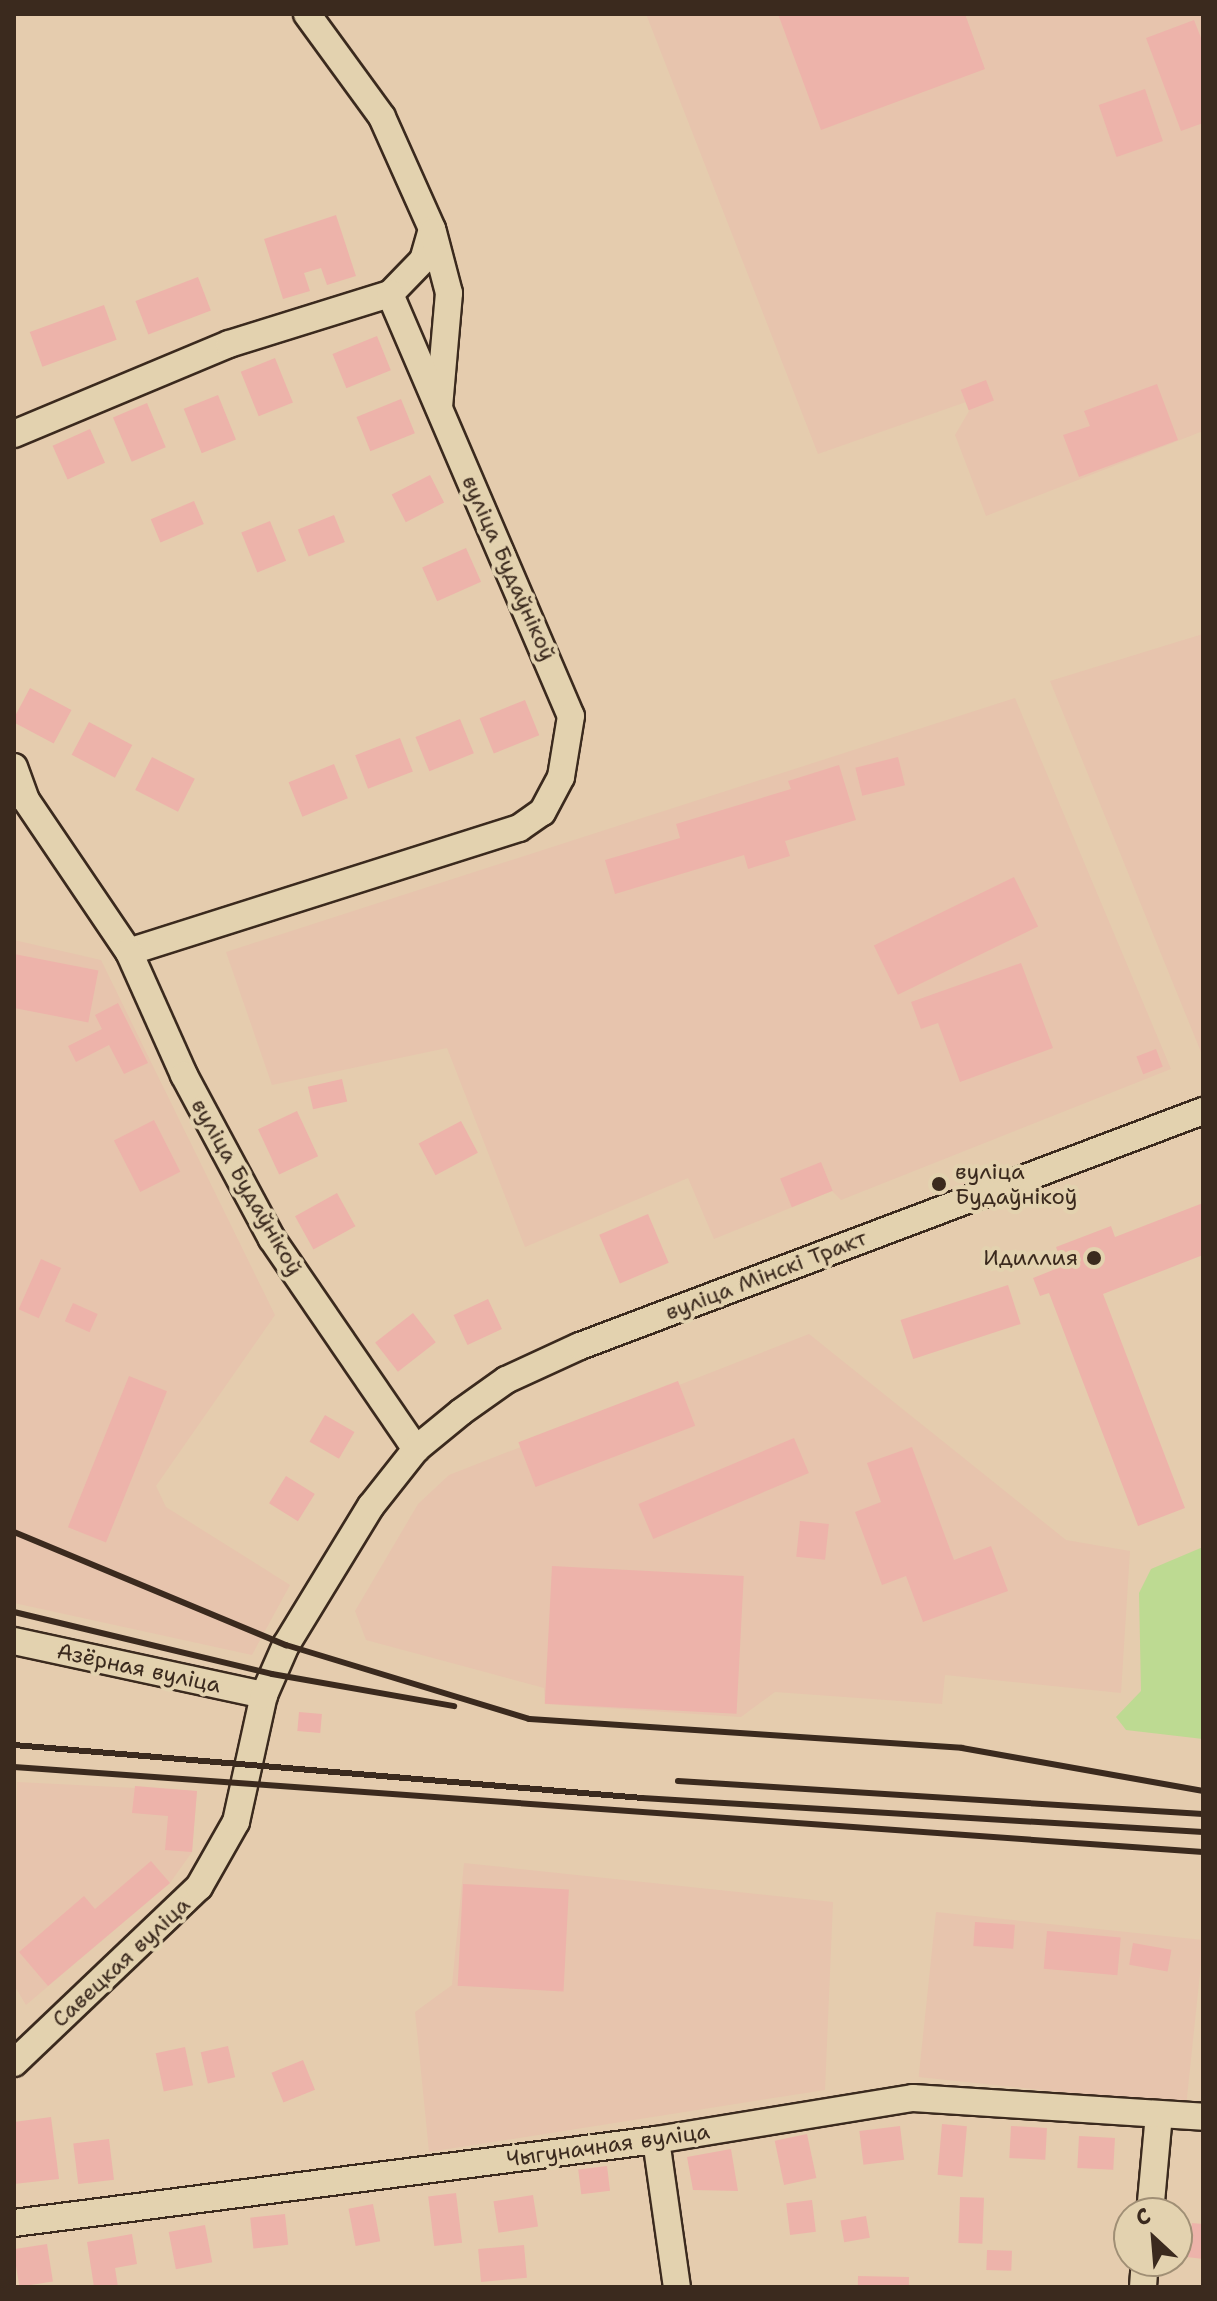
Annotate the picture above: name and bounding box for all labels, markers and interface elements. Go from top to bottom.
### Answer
street label: вуліца Будаўнікоў [456,471,562,665]
street label: вуліца Будаўнікоў [186,1094,308,1280]
place label: вуліца Будаўнікоў [955,1158,1077,1210]
marker: вуліца Будаўнікоў [930,1175,948,1193]
street label: вуліца Мінскі Тракт [661,1224,871,1326]
place label: Идиллия [983,1245,1078,1271]
marker: Идиллия [1085,1249,1103,1267]
street label: Азёрная вуліца [55,1638,223,1698]
street label: Савецкая вуліца [47,1891,195,2033]
street label: Чыгуначная вуліца [505,2118,711,2172]
north arrow [1113,2197,1193,2277]
text: С [1131,2201,1156,2233]

